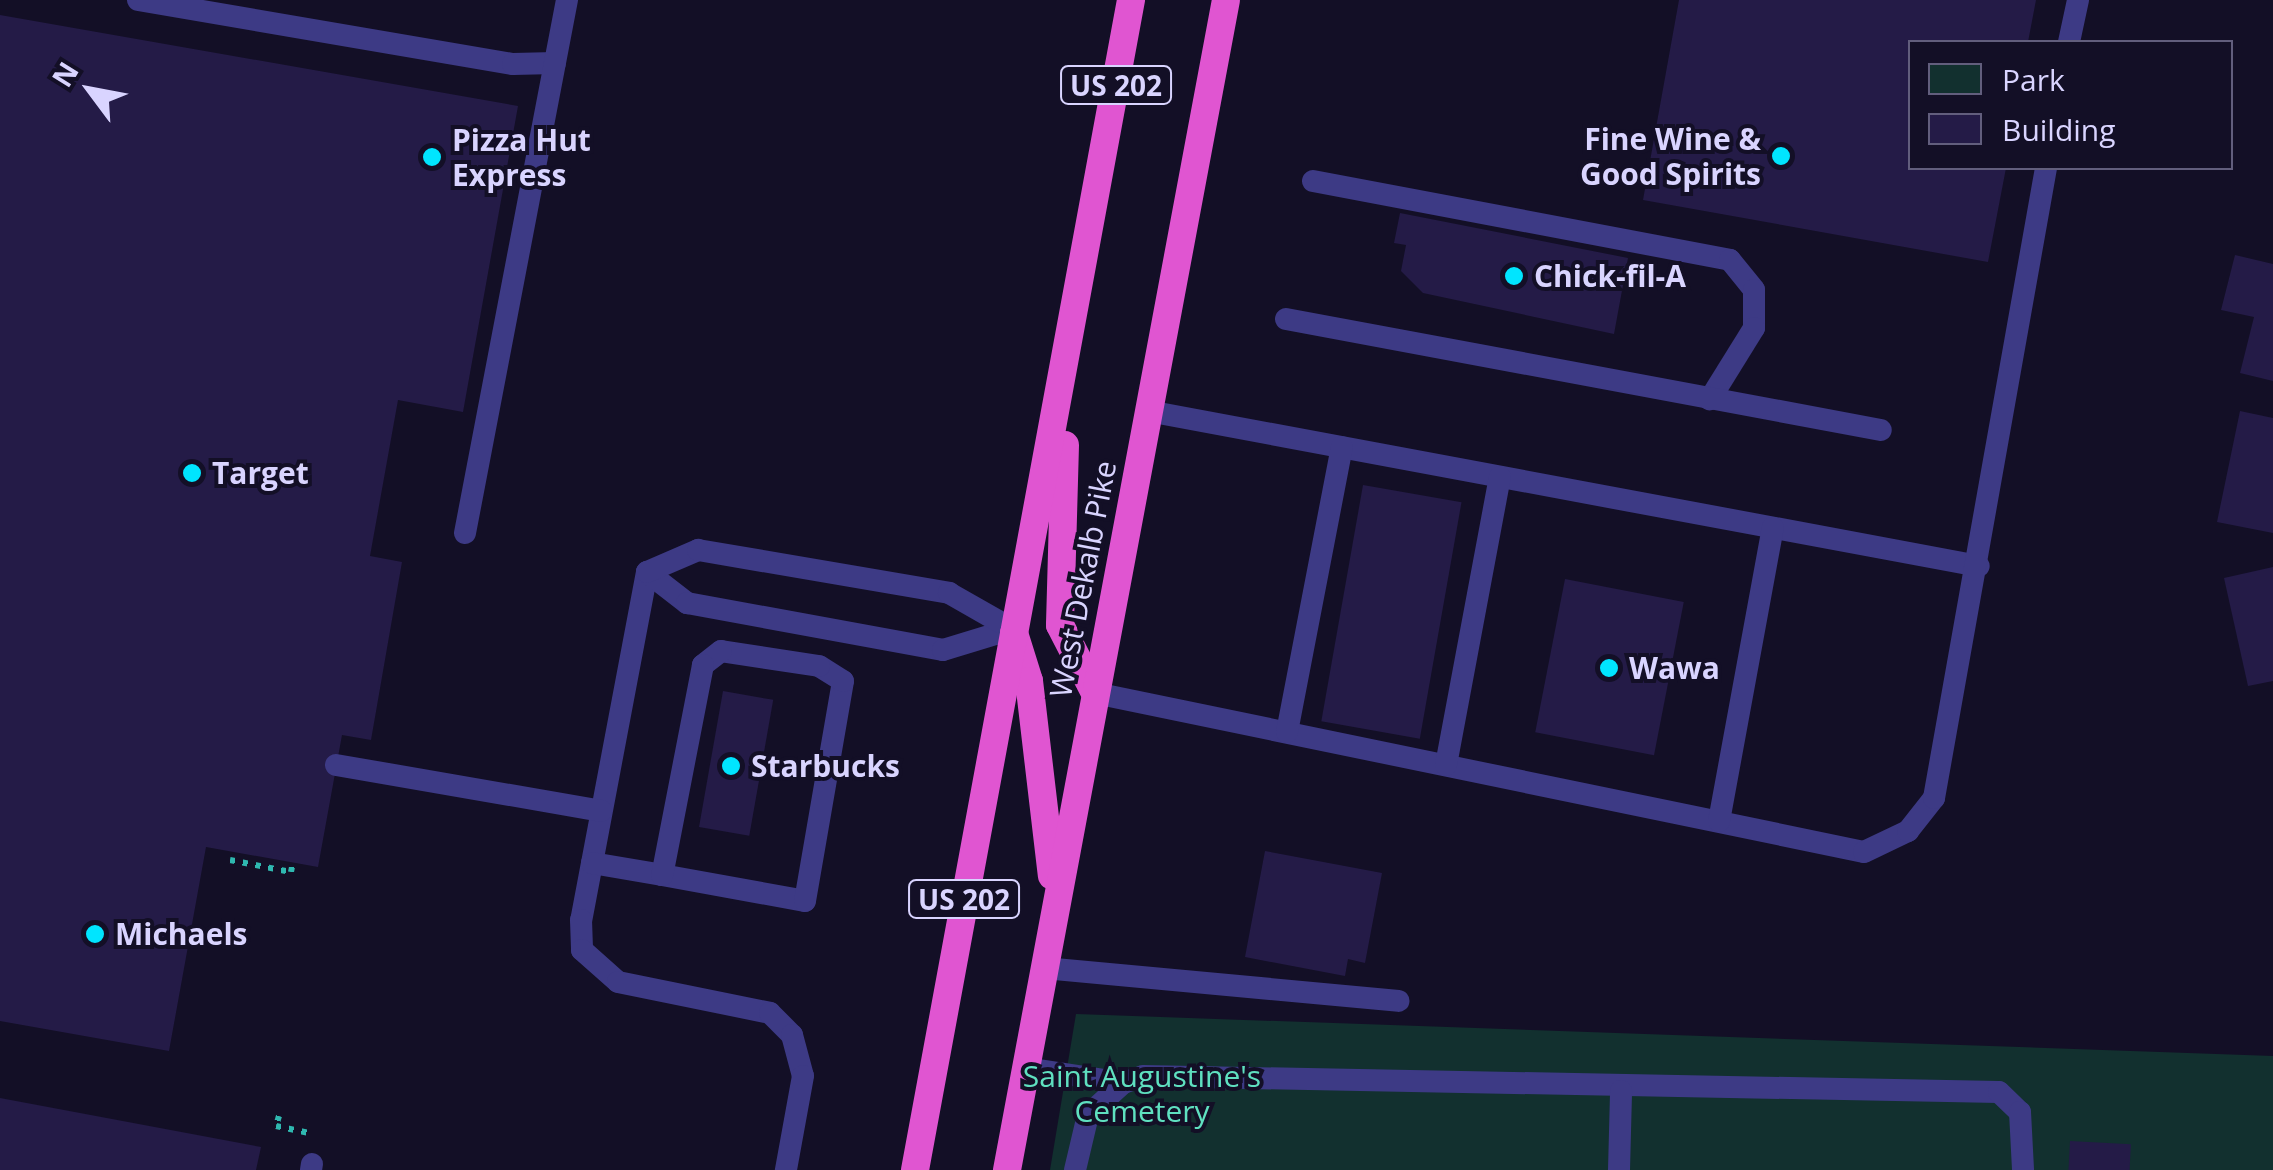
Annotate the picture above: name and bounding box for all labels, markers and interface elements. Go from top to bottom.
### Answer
north arrow [40,40,140,140]
legend [1908,40,2233,170]
text: N [42,54,87,94]
text: Park [2002,59,2065,100]
road number: US 202 [1058,62,1174,108]
text: Building [2002,109,2116,150]
place label: Fine Wine & Good Spirits [1580,121,1761,192]
place label: Pizza Hut Express [452,122,591,192]
marker: Fine Wine & Good Spirits [1770,145,1792,167]
marker: Pizza Hut Express [421,146,443,168]
place label: Chick-fil-A [1534,258,1686,294]
marker: Chick-fil-A [1503,265,1525,287]
place label: Target [212,455,309,491]
street label: West Dekalb Pike [1042,458,1124,700]
marker: Target [181,462,203,484]
place label: Wawa [1629,650,1720,686]
marker: Wawa [1598,657,1620,679]
place label: Starbucks [751,748,900,784]
marker: Starbucks [720,755,742,777]
road number: US 202 [906,876,1022,922]
place label: Michaels [115,916,247,952]
marker: Michaels [84,923,106,945]
park label: Saint Augustine's Cemetery [1023,1058,1261,1128]

